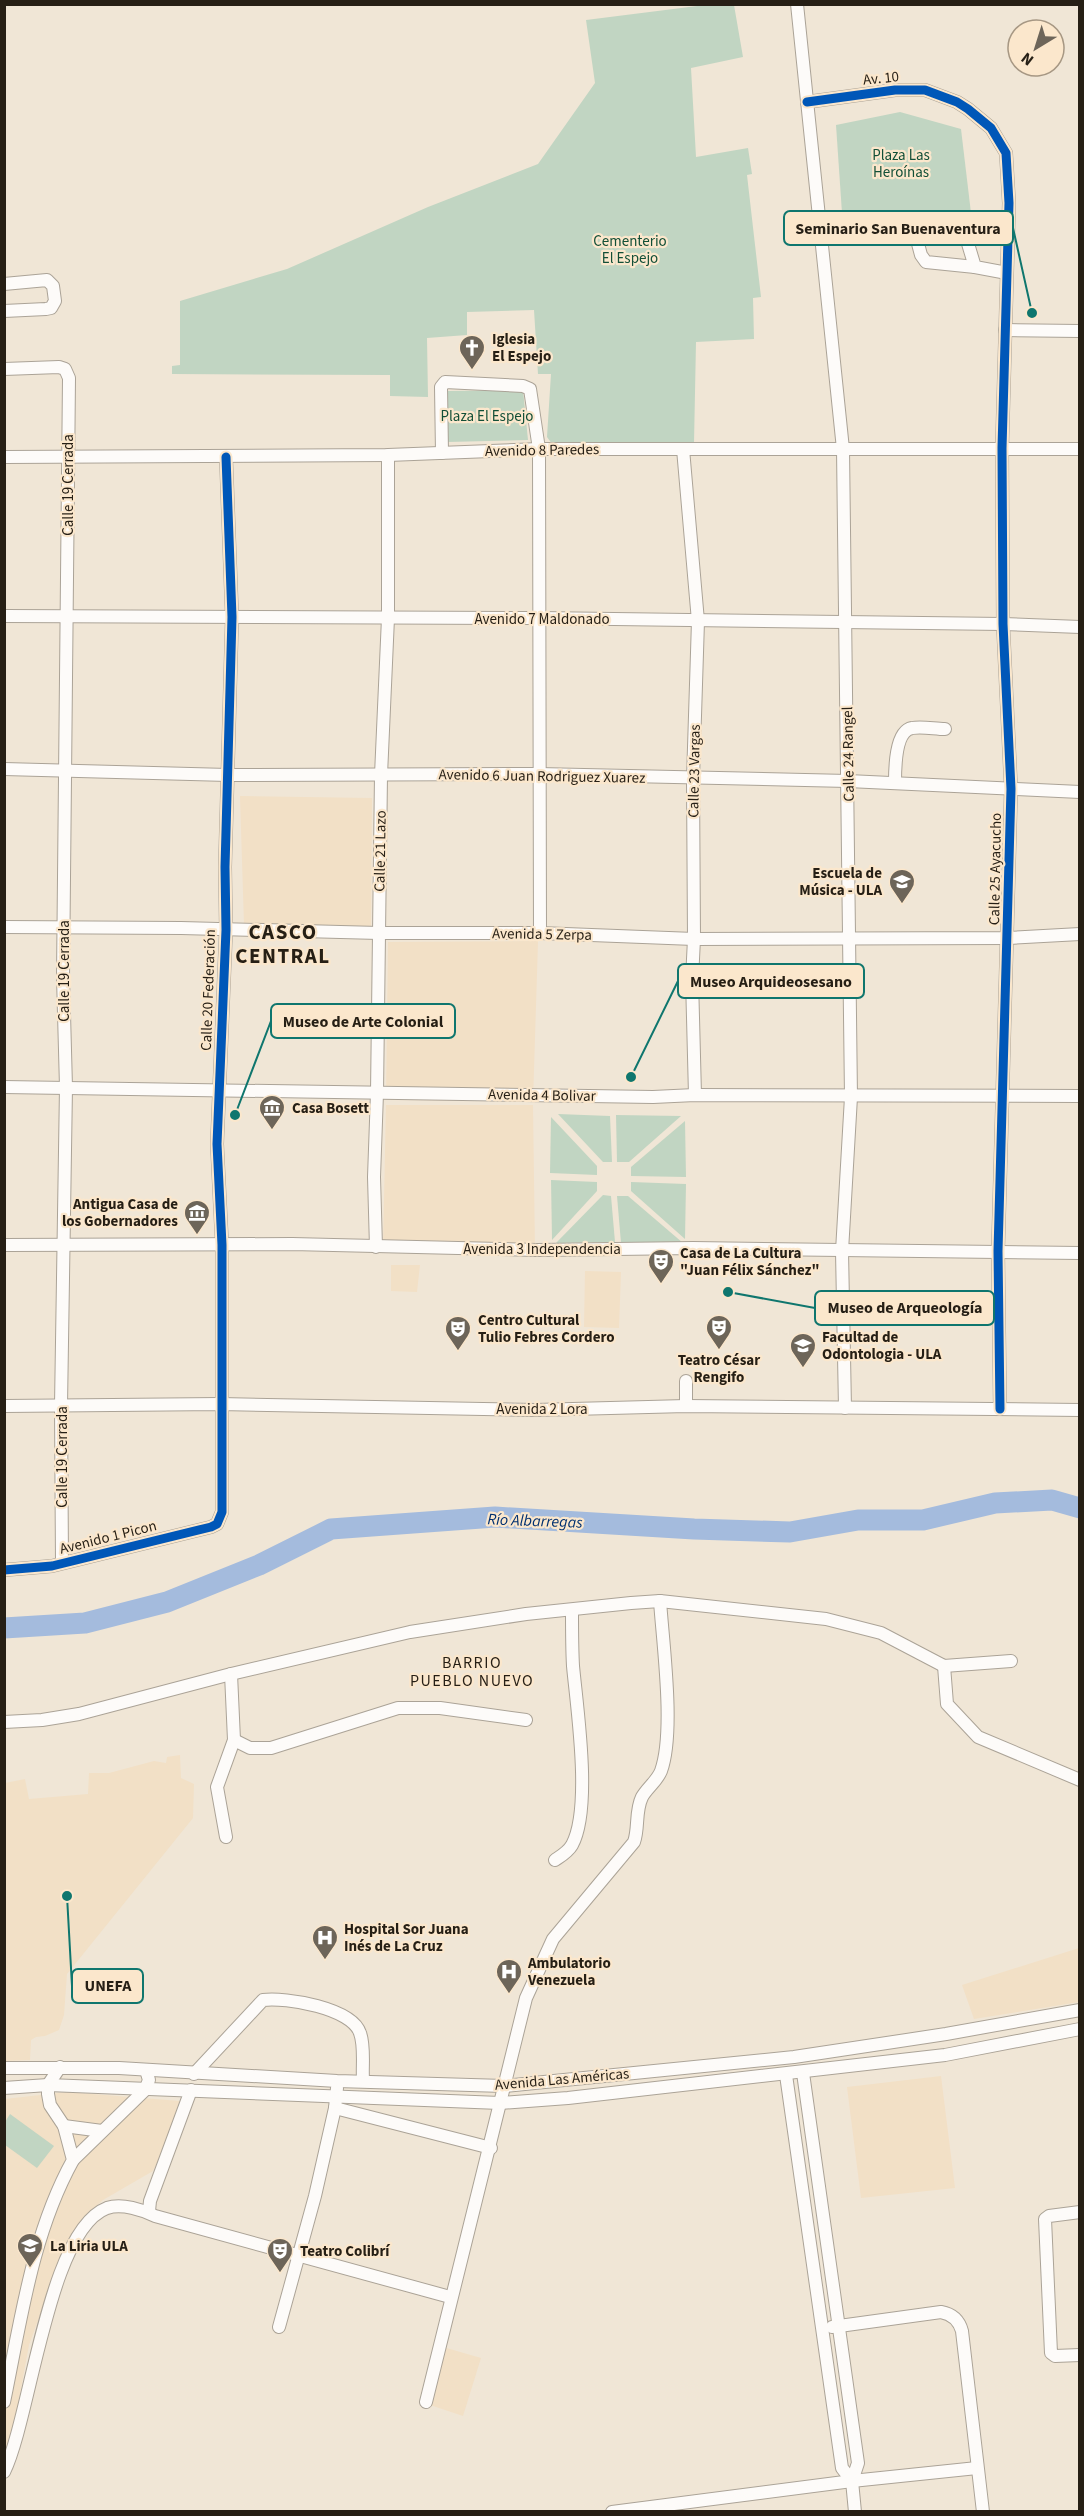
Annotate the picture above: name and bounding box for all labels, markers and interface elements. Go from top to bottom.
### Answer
north arrow [1006,18,1066,78]
text: N [1016,47,1038,71]
street label: Av. 10 [862,66,900,91]
park label: Plaza Las Heroínas [872,145,930,183]
callout: Seminario San Buenaventura [784,211,1013,245]
text: Seminario San Buenaventura [795,218,1001,240]
park label: Cementerio El Espejo [593,231,667,269]
place label: Iglesia El Espejo [492,329,551,367]
church icon: Iglesia El Espejo [457,333,487,371]
park label: Plaza El Espejo [441,406,534,427]
street label: Calle 19 Cerrada [58,434,79,536]
street label: Avenido 8 Paredes [485,439,599,462]
street label: Avenido 7 Maldonado [474,609,610,630]
street label: Calle 24 Rangel [837,706,860,802]
street label: Calle 23 Vargas [683,724,706,818]
street label: Avenido 6 Juan Rodriguez Xuarez [438,764,646,789]
street label: Calle 21 Lazo [369,810,392,892]
street label: Calle 25 Ayacucho [984,813,1007,925]
place label: Escuela de Música - ULA [799,863,882,901]
school or university icon: Escuela de Música - ULA [887,867,917,905]
district label: CASCO CENTRAL [235,917,331,971]
street label: Calle 19 Cerrada [54,920,75,1022]
street label: Avenida 5 Zerpa [492,923,592,946]
street label: Calle 20 Federación [196,929,221,1051]
callout: Museo Arquideosesano [678,964,864,998]
text: Museo Arquideosesano [690,971,852,993]
callout: Museo de Arte Colonial [271,1004,455,1038]
text: Museo de Arte Colonial [283,1011,444,1033]
street label: Avenida 4 Bolivar [488,1084,597,1107]
museum icon: Casa Bosett [257,1093,287,1131]
place label: Casa Bosett [292,1098,369,1119]
place label: Antigua Casa de los Gobernadores [62,1194,178,1232]
museum icon: Antigua Casa de los Gobernadores [182,1198,212,1236]
street label: Avenida 3 Independencia [463,1239,621,1260]
place label: Casa de La Cultura "Juan Félix Sánchez" [680,1243,820,1281]
theatre icon: Casa de La Cultura "Juan Félix Sánchez" [646,1247,676,1285]
callout: Museo de Arqueología [815,1291,994,1325]
text: Museo de Arqueología [827,1297,983,1319]
place label: Centro Cultural Tulio Febres Cordero [478,1310,615,1348]
theatre icon: Teatro César Rengifo [704,1313,734,1351]
theatre icon: Centro Cultural Tulio Febres Cordero [443,1314,473,1352]
place label: Facultad de Odontologia - ULA [822,1327,942,1365]
school or university icon: Facultad de Odontologia - ULA [788,1331,818,1369]
place label: Teatro César Rengifo [678,1350,760,1388]
street label: Avenida 2 Lora [496,1399,588,1420]
street label: Calle 19 Cerrada [52,1406,73,1508]
water label: Río Albarregas [487,1508,584,1534]
street label: Avenido 1 Picon [57,1515,159,1560]
district label: BARRIO PUEBLO NUEVO [410,1652,534,1692]
place label: Hospital Sor Juana Inés de La Cruz [344,1919,469,1957]
hospital icon: Hospital Sor Juana Inés de La Cruz [310,1923,340,1961]
place label: Ambulatorio Venezuela [527,1953,611,1991]
hospital icon: Ambulatorio Venezuela [494,1957,524,1995]
callout: UNEFA [72,1969,143,2003]
text: UNEFA [85,1975,132,1997]
street label: Avenida Las Américas [494,2063,630,2096]
school or university icon: La Liria ULA [15,2231,45,2269]
place label: La Liria ULA [50,2236,128,2257]
theatre icon: Teatro Colibrí [265,2236,295,2274]
place label: Teatro Colibrí [300,2241,390,2262]

